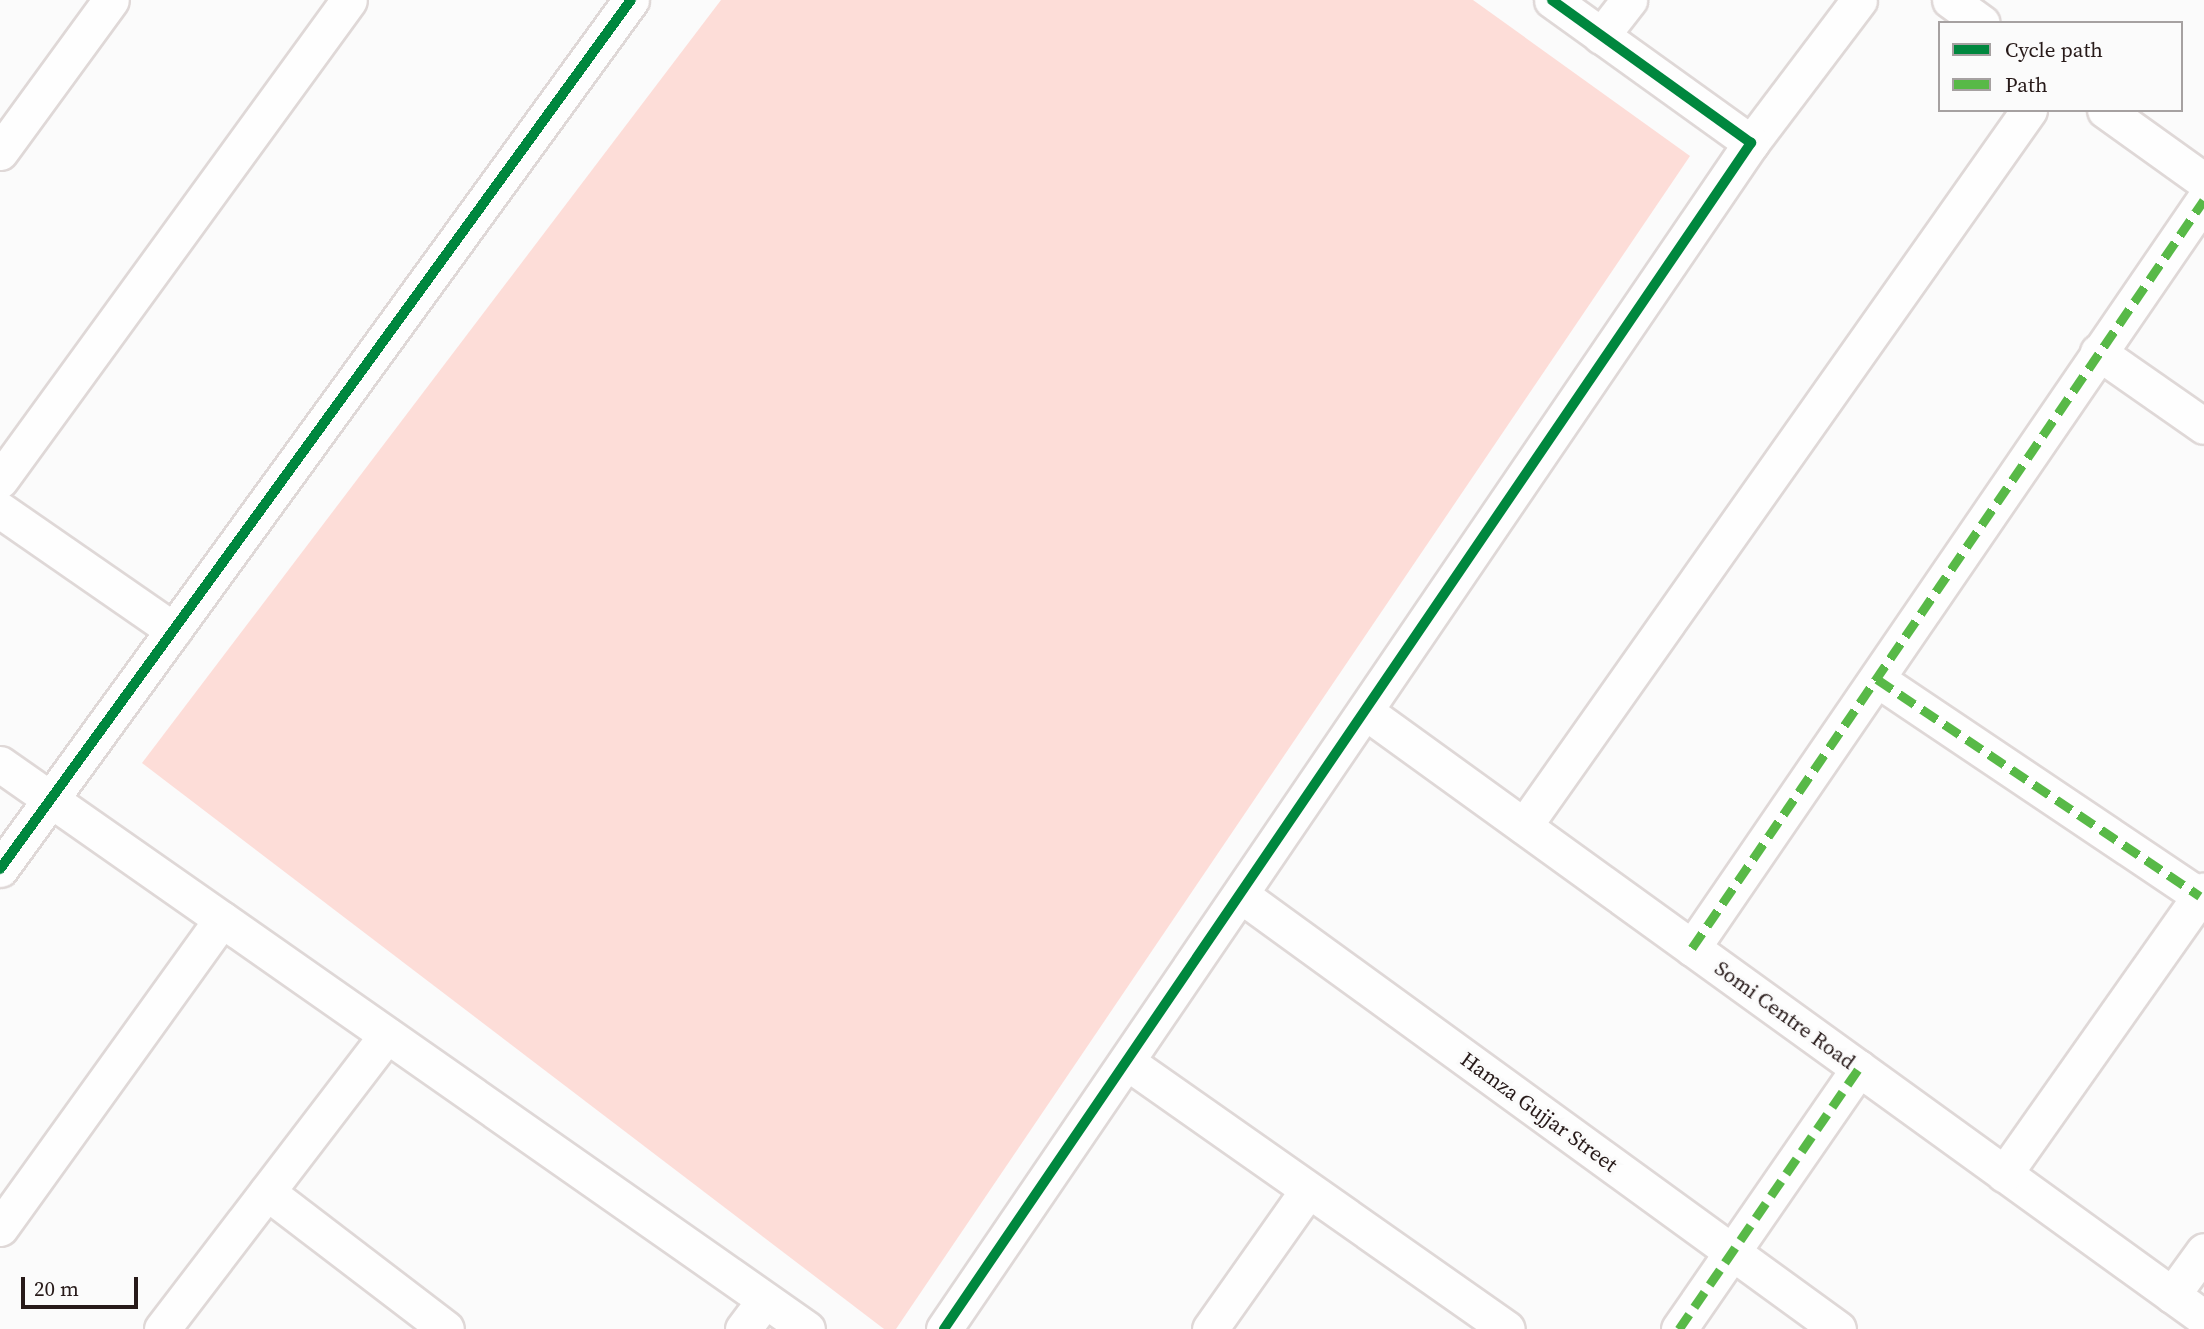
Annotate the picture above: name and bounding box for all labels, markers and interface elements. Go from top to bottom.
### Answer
legend [1938,21,2183,112]
text: Cycle path [2005,35,2103,64]
text: Path [2005,70,2048,99]
street label: Somi Centre Road [1710,956,1860,1074]
street label: Hamza Gujjar Street [1456,1047,1622,1177]
scale bar [24,1262,142,1306]
text: 20 m [34,1274,79,1303]

